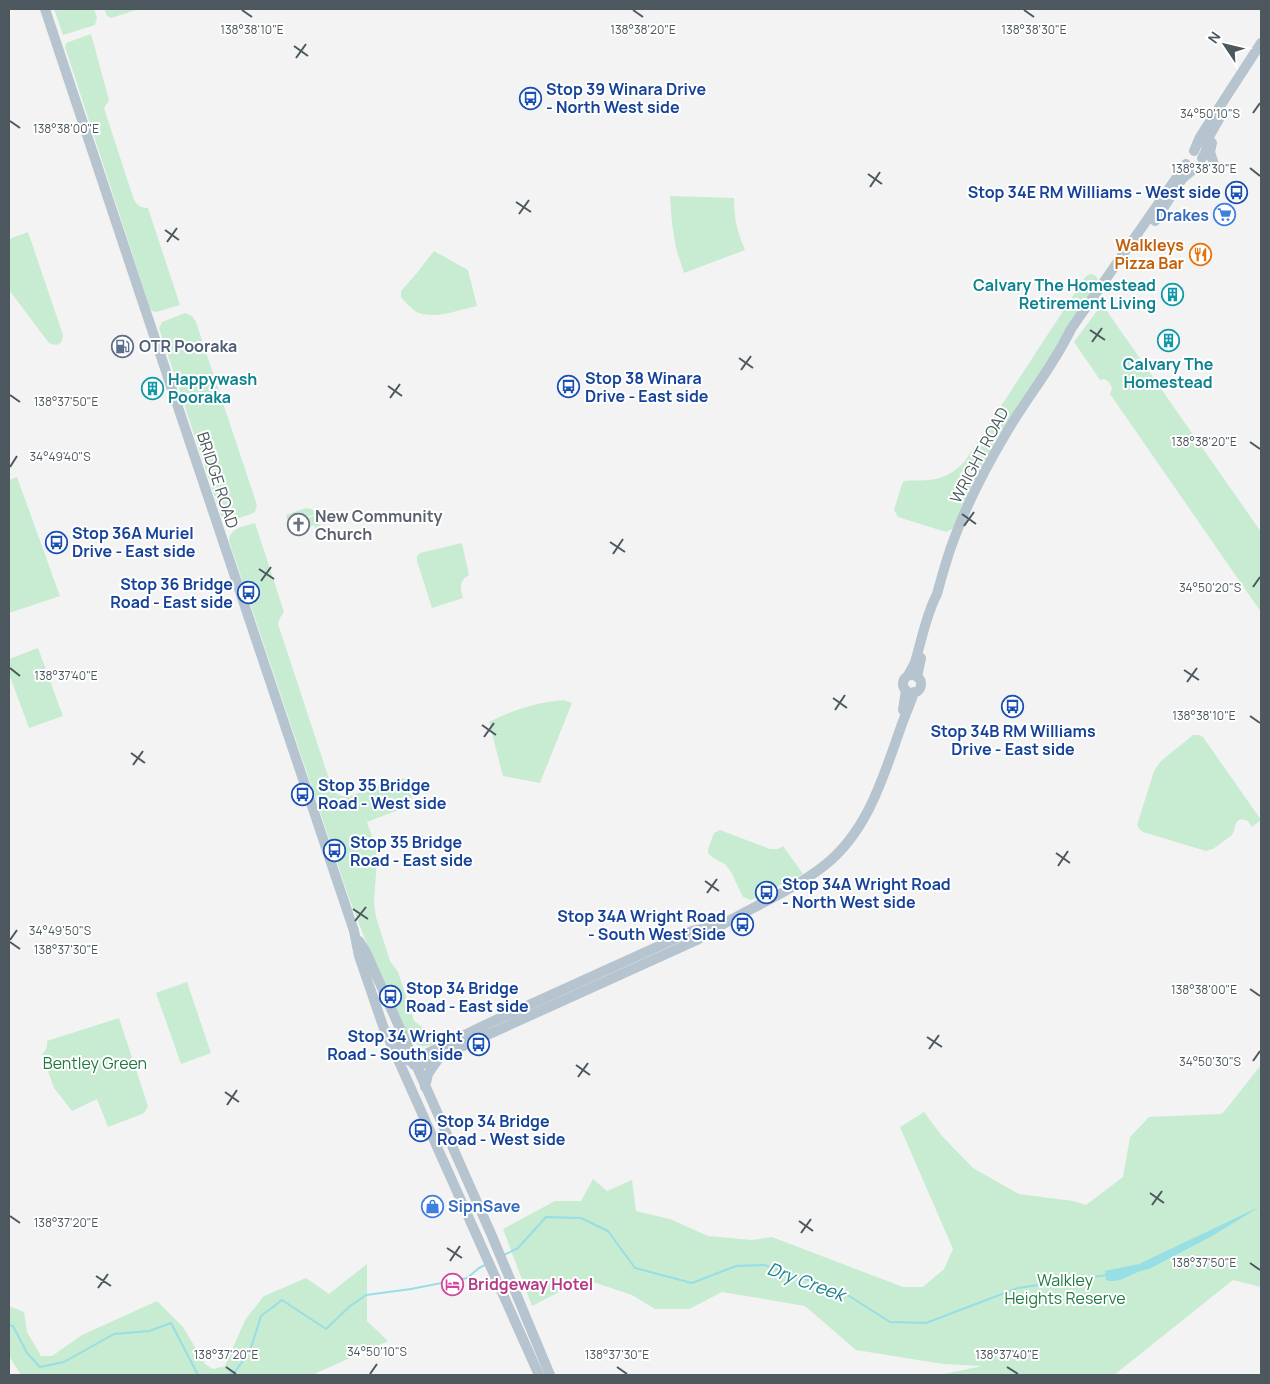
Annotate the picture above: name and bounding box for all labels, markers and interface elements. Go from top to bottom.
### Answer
north arrow [1200,20,1250,70]
text: 138°38'10"E [220,21,284,38]
text: 138°38'20"E [610,21,676,38]
text: 138°38'30"E [1001,21,1067,38]
text: N [1203,28,1225,47]
place label: Stop 39 Winara Drive - North West side [546,78,707,118]
bus stop icon: Stop 39 Winara Drive - North West side [518,86,542,110]
text: 34°50'10"S [1180,105,1240,122]
text: 138°38'00"E [33,120,99,137]
text: 138°38'30"E [1171,160,1237,177]
bus stop icon: Stop 34E RM Williams - West side [1225,180,1249,204]
place label: Stop 34E RM Williams - West side [968,181,1221,203]
supermarket icon: Drakes [1213,203,1237,227]
place label: Drakes [1156,204,1209,226]
place label: Walkleys Pizza Bar [1115,234,1184,274]
restaurant icon: Walkleys Pizza Bar [1188,242,1212,266]
place label: Calvary The Homestead Retirement Living [973,274,1156,314]
building icon: Calvary The Homestead Retirement Living [1160,282,1184,306]
building icon: Calvary The Homestead [1156,328,1180,352]
fuel station icon: OTR Pooraka [111,334,135,358]
place label: OTR Pooraka [139,335,237,357]
place label: Calvary The Homestead [1123,353,1214,393]
place label: Stop 38 Winara Drive - East side [585,367,709,407]
place label: Happywash Pooraka [168,368,257,408]
bus stop icon: Stop 38 Winara Drive - East side [557,375,581,399]
building icon: Happywash Pooraka [140,376,164,400]
text: 138°37'50"E [34,393,99,410]
street label: WRIGHT ROAD [945,403,1014,507]
street label: BRIDGE ROAD [192,429,244,531]
text: 138°38'20"E [1171,433,1237,450]
text: 34°49'40"S [29,448,91,465]
place label: New Community Church [315,505,443,545]
church icon: New Community Church [287,513,311,537]
place label: Stop 36A Muriel Drive - East side [72,522,196,562]
bus stop icon: Stop 36A Muriel Drive - East side [44,530,68,554]
place label: Stop 36 Bridge Road - East side [110,573,233,613]
text: 34°50'20"S [1179,579,1241,596]
bus stop icon: Stop 36 Bridge Road - East side [237,581,261,605]
text: 138°37'40"E [34,667,98,684]
bus stop icon: Stop 34B RM Williams Drive - East side [1001,695,1025,719]
text: 138°38'10"E [1172,707,1236,724]
place label: Stop 34B RM Williams Drive - East side [930,720,1096,760]
place label: Stop 35 Bridge Road - West side [318,774,447,814]
bus stop icon: Stop 35 Bridge Road - West side [290,782,314,806]
place label: Stop 35 Bridge Road - East side [350,831,473,871]
bus stop icon: Stop 35 Bridge Road - East side [322,839,346,863]
place label: Stop 34A Wright Road - North West side [782,873,951,913]
bus stop icon: Stop 34A Wright Road - North West side [754,881,778,905]
place label: Stop 34A Wright Road - South West Side [557,905,726,945]
bus stop icon: Stop 34A Wright Road - South West Side [730,913,754,937]
text: 34°49'50"S [29,922,91,939]
text: 138°37'30"E [34,941,98,958]
place label: Stop 34 Bridge Road - East side [406,977,529,1017]
text: 138°38'00"E [1171,981,1237,998]
bus stop icon: Stop 34 Bridge Road - East side [378,985,402,1009]
place label: Stop 34 Wright Road - South side [327,1025,463,1065]
bus stop icon: Stop 34 Wright Road - South side [467,1033,491,1057]
park label: Bentley Green [43,1052,147,1074]
text: 34°50'30"S [1179,1053,1241,1070]
place label: Stop 34 Bridge Road - West side [437,1110,566,1150]
bus stop icon: Stop 34 Bridge Road - West side [409,1118,433,1142]
shop icon: SipnSave [420,1194,444,1218]
place label: SipnSave [448,1195,521,1217]
text: 138°37'20"E [34,1214,98,1231]
text: 138°37'50"E [1172,1254,1237,1271]
water label: Dry Creek [764,1256,851,1307]
park label: Walkley Heights Reserve [1004,1269,1126,1309]
hotel icon: Bridgeway Hotel [440,1272,464,1296]
place label: Bridgeway Hotel [468,1273,593,1295]
text: 34°50'10"S [347,1343,407,1360]
text: 138°37'20"E [194,1346,258,1363]
text: 138°37'30"E [585,1346,649,1363]
text: 138°37'40"E [975,1346,1039,1363]

